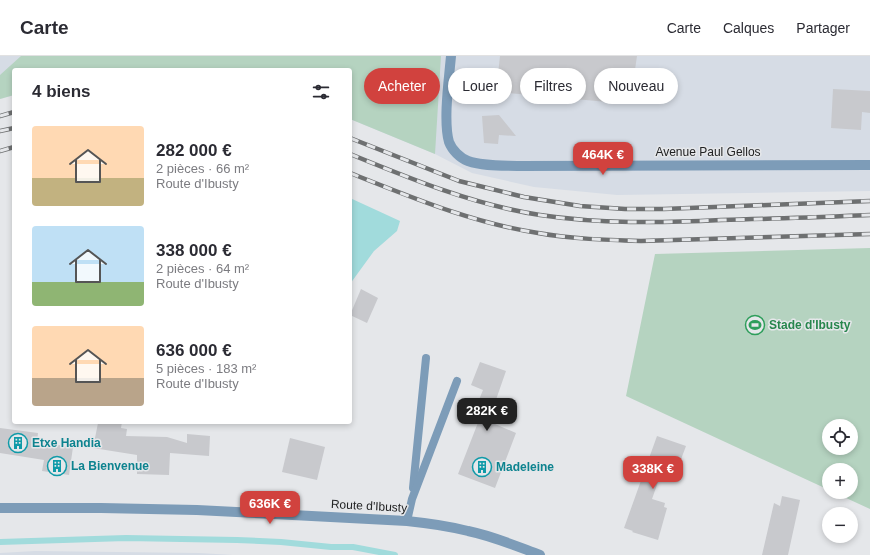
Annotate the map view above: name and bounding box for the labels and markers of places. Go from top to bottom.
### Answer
pin: 464K € [570,142,636,176]
sports icon: Stade d'Ibusty [744,314,766,336]
place label: Stade d'Ibusty [769,318,851,332]
pin: 282K € [454,398,520,432]
building icon: Etxe Handia [7,432,29,454]
place label: Etxe Handia [32,436,101,450]
building icon: La Bienvenue [46,455,68,477]
building icon: Madeleine [471,456,493,478]
pin: 338K € [620,456,686,490]
place label: La Bienvenue [71,459,149,473]
place label: Madeleine [496,460,554,474]
pin: 636K € [237,491,303,525]

